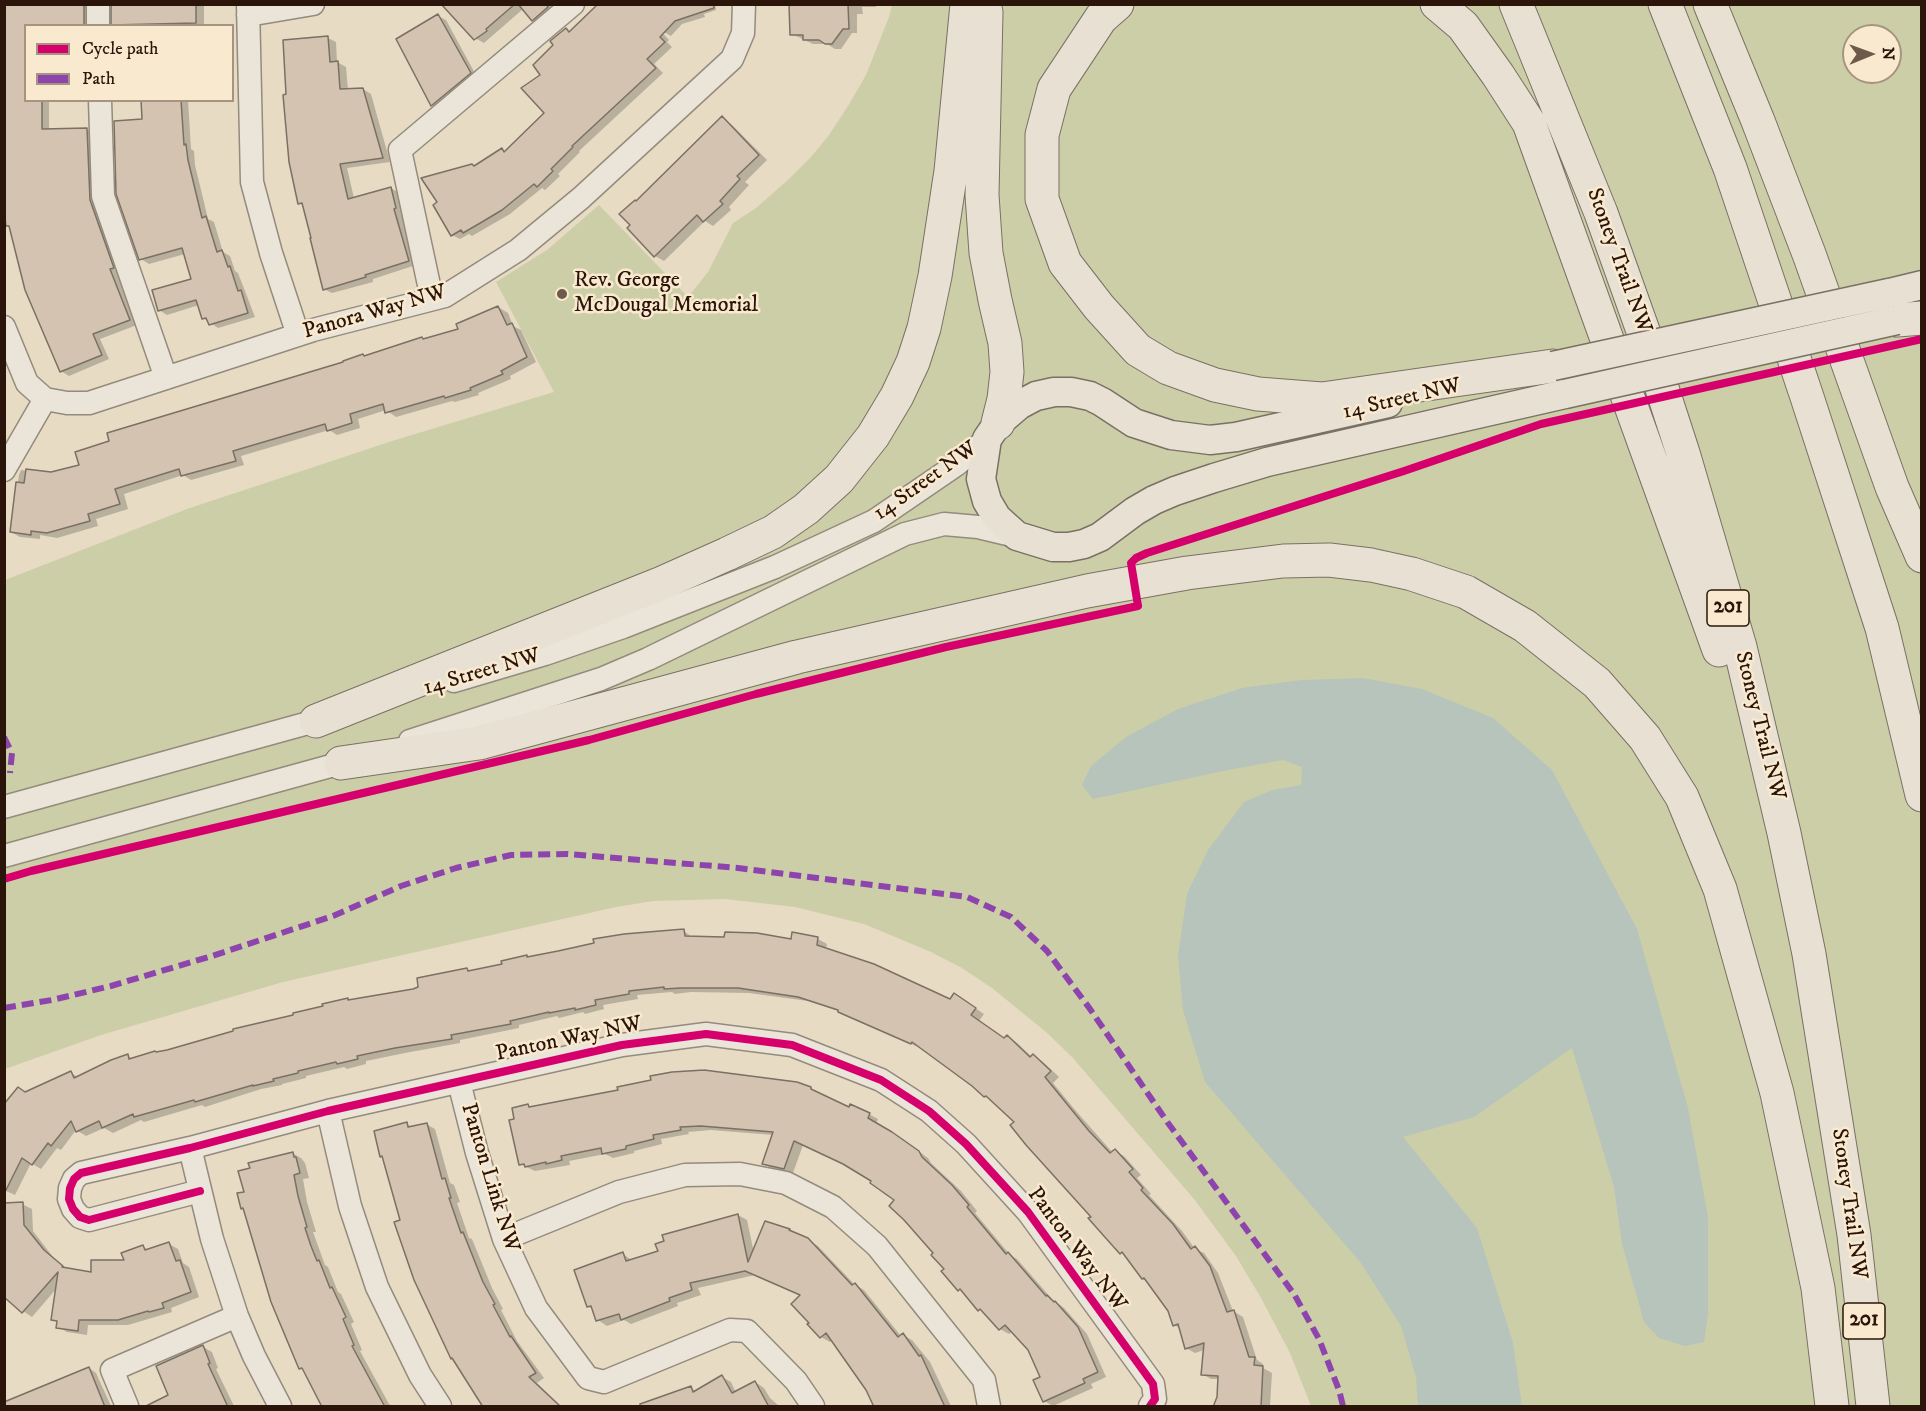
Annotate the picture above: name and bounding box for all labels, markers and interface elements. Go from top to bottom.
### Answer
legend [24,24,234,102]
north arrow [1842,24,1902,84]
text: Cycle path [82,38,159,60]
text: N [1878,47,1898,60]
text: Path [82,68,115,90]
street label: Stoney Trail NW [1580,185,1656,337]
place label: Rev. George McDougal Memorial [574,268,758,320]
street label: Panora Way NW [300,280,450,346]
marker: Rev. George McDougal Memorial [555,287,569,301]
street label: 14 Street NW [1340,374,1464,426]
street label: 14 Street NW [869,437,983,527]
road number: 201 [1707,590,1749,626]
street label: 14 Street NW [420,644,544,702]
street label: Stoney Trail NW [1728,649,1790,803]
street label: Panton Way NW [493,1012,645,1068]
street label: Panton Link NW [454,1100,524,1256]
street label: Stoney Trail NW [1824,1127,1872,1281]
street label: Panton Way NW [1021,1183,1131,1317]
road number: 201 [1843,1303,1885,1339]

